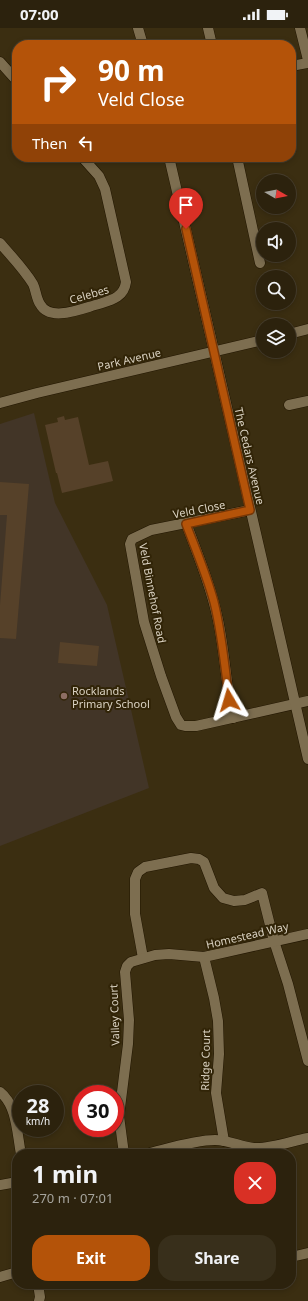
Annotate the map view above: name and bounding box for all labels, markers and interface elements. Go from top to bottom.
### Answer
text: 07:00 [20,4,59,24]
text: 90 m [98,51,165,89]
icon: right [32,56,84,108]
text: Veld Close [98,87,185,111]
icon: left [75,132,97,154]
text: Then [32,133,67,153]
north arrow [256,174,296,214]
map controls [256,174,296,358]
pin [169,188,203,229]
icon: arrive [175,194,197,216]
button: sound [256,222,296,262]
button: search [256,270,296,310]
street label: Celebes [67,281,111,307]
button: layers [256,318,296,358]
street label: Park Avenue [96,344,162,374]
street label: The Cedars Avenue [232,406,268,506]
street label: Veld Close [172,497,226,521]
street label: Veld Binnehof Road [136,542,170,644]
position arrow [208,679,250,721]
place label: Rocklands Primary School [72,683,150,711]
marker: Rocklands Primary School [59,691,69,701]
street label: Homestead Way [204,918,290,952]
street label: Valley Court [105,984,123,1046]
street label: Ridge Court [197,1029,213,1091]
speed limit sign: 30 [72,1085,124,1137]
text: 28 [27,1092,49,1119]
text: km/h [26,1114,50,1128]
text: 1 min [32,1157,98,1190]
button: close [234,1162,276,1204]
text: 270 m · 07:01 [32,1189,113,1207]
button: Exit [32,1235,150,1281]
button: Share [158,1235,276,1281]

